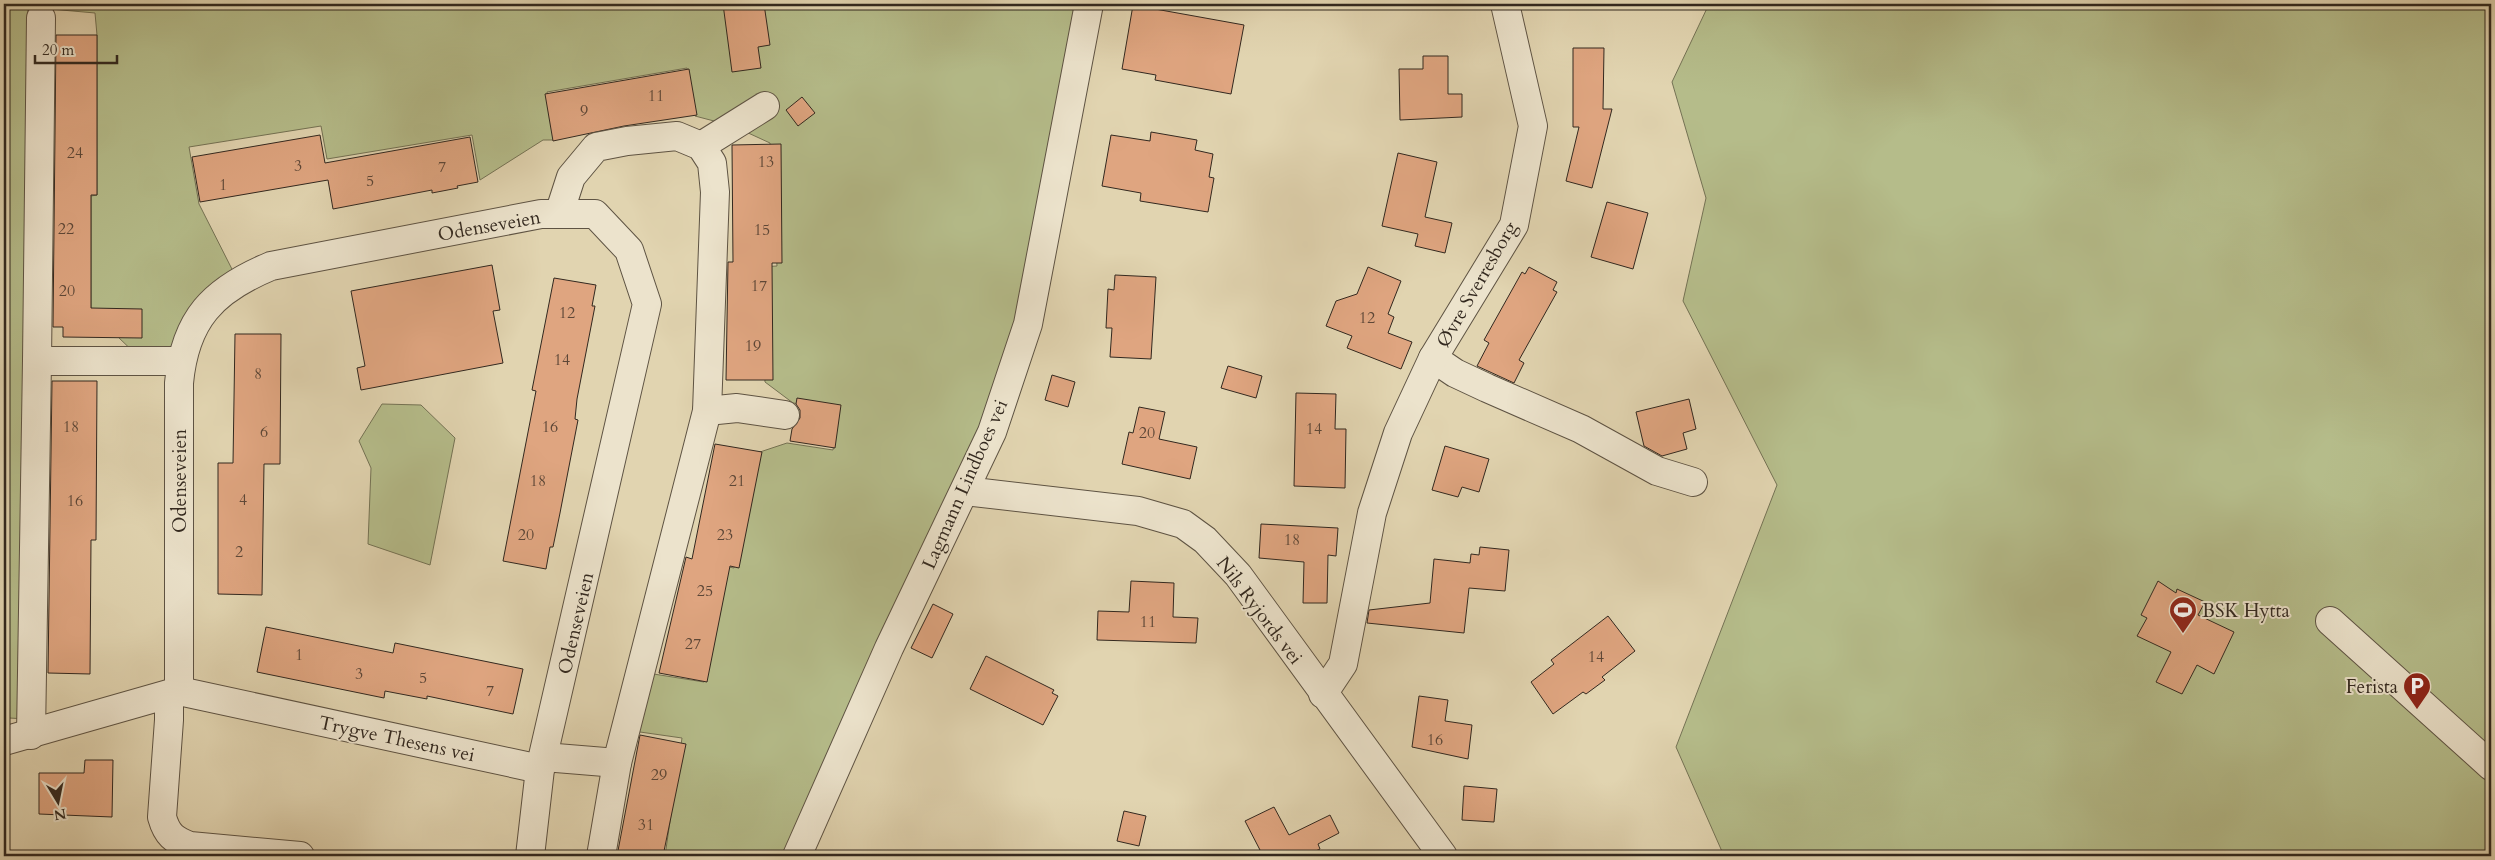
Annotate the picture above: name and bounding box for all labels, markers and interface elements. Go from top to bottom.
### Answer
scale bar [35,32,118,64]
text: 20 m [42,40,74,60]
house number: 11 [648,85,664,107]
house number: 9 [580,100,588,122]
house number: 24 [67,142,83,164]
house number: 13 [758,151,774,173]
house number: 3 [294,155,302,177]
house number: 7 [438,156,446,178]
house number: 5 [366,170,374,192]
house number: 1 [219,174,227,196]
street label: Odenseveien [436,204,543,248]
street label: Øvre Sverresborg [1430,216,1524,352]
house number: 22 [58,218,74,240]
house number: 15 [754,219,770,241]
house number: 17 [751,275,767,297]
house number: 20 [59,280,75,302]
house number: 12 [559,302,575,324]
house number: 12 [1359,307,1375,329]
house number: 19 [745,335,761,357]
house number: 14 [554,349,570,371]
house number: 8 [254,363,262,385]
street label: Lagmann Lindboes vei [916,395,1014,573]
house number: 18 [63,416,79,438]
house number: 16 [542,416,558,438]
house number: 14 [1306,418,1322,440]
house number: 6 [260,421,268,443]
house number: 20 [1139,422,1155,444]
street label: Odenseveien [167,429,193,533]
house number: 18 [530,470,546,492]
house number: 21 [729,470,745,492]
house number: 4 [239,489,247,511]
house number: 16 [67,490,83,512]
house number: 20 [518,524,534,546]
house number: 23 [717,524,733,546]
house number: 18 [1284,529,1300,551]
house number: 2 [235,541,243,563]
street label: Nils Ryjords vei [1210,551,1308,670]
street label: Odenseveien [552,569,600,677]
house number: 25 [697,580,713,602]
sports icon: BSK Hytta [2168,595,2198,634]
place label: BSK Hytta [2202,598,2290,624]
house number: 11 [1140,611,1156,633]
house number: 27 [685,633,701,655]
house number: 1 [295,644,303,666]
house number: 14 [1588,646,1604,668]
house number: 3 [355,663,363,685]
house number: 5 [419,667,427,689]
parking icon: Ferista [2402,671,2432,710]
place label: Ferista [2346,674,2398,700]
house number: 7 [486,680,494,702]
street label: Trygve Thesens vei [316,710,477,768]
house number: 16 [1427,729,1443,751]
house number: 29 [651,764,667,786]
north arrow [32,778,82,828]
text: N [53,804,68,825]
house number: 31 [638,814,654,836]

